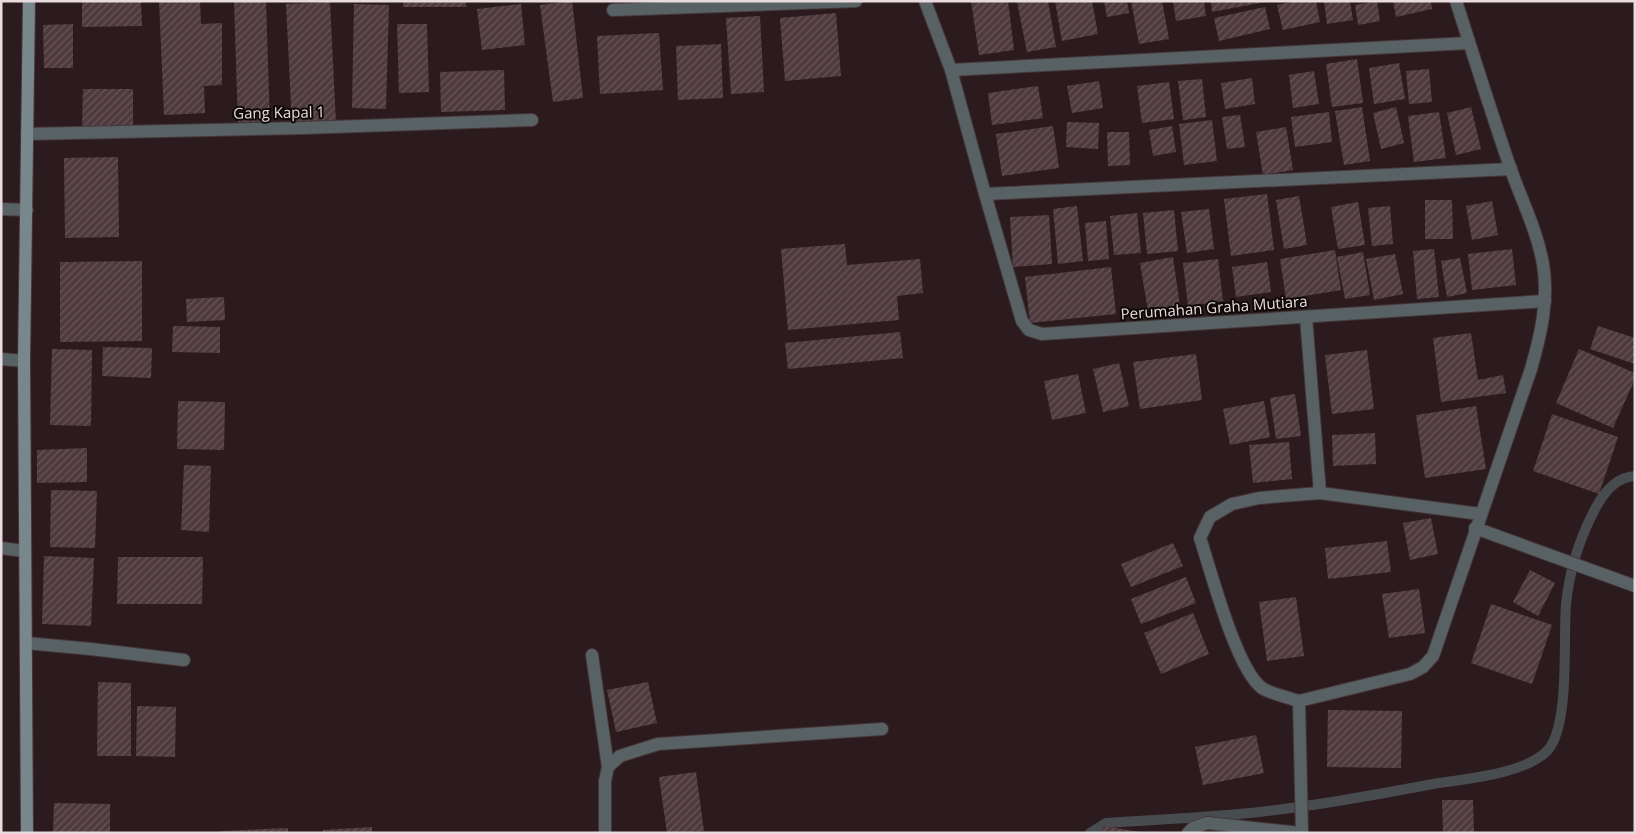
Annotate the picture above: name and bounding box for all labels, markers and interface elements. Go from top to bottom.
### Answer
street label: Gang Kapal 1 [233,101,325,123]
street label: Perumahan Graha Mutiara [1120,290,1308,324]

